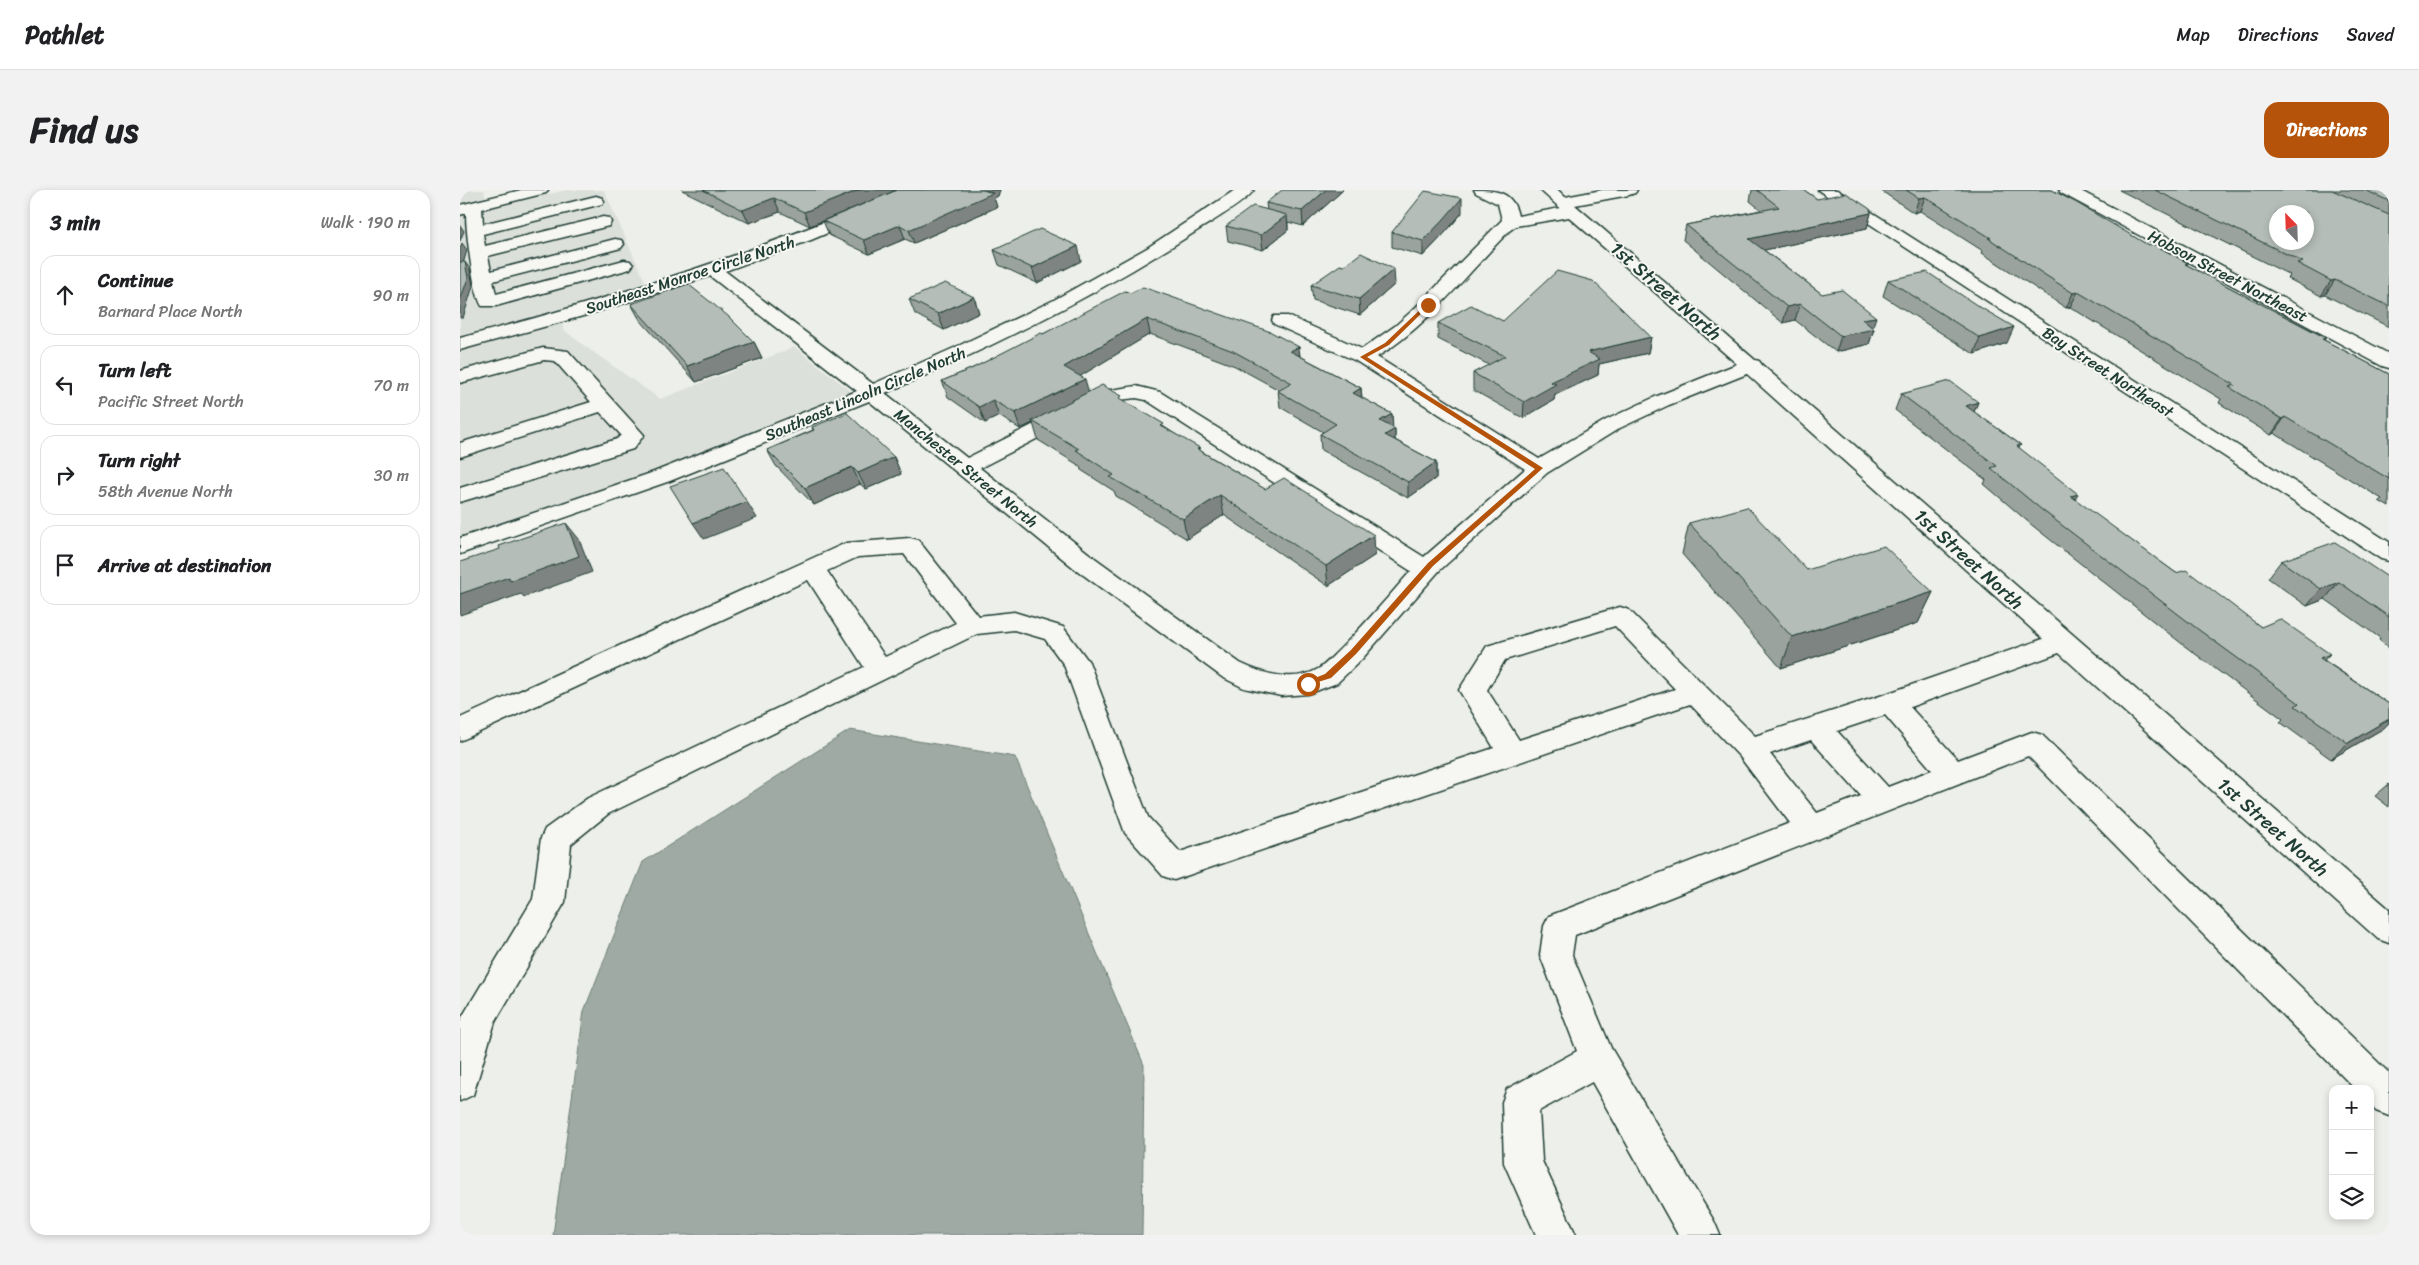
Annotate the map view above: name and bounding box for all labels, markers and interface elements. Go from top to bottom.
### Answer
text: Pathlet [25,14,104,56]
text: Map [2177,19,2210,51]
text: Directions [2238,19,2319,51]
text: Saved [2347,19,2394,51]
text: Find us [30,99,138,161]
button: Directions [2264,102,2389,158]
text: 3 min [50,204,100,242]
north arrow [2269,205,2314,250]
text: Walk · 190 m [321,208,410,237]
street label: Hobson Street Northeast [2143,221,2313,331]
street label: Southeast Monroe Circle North [581,227,799,323]
street label: 1st Street North [1603,233,1729,349]
text: Continue [98,264,174,297]
icon: ahead [51,281,79,309]
text: 90 m [373,281,409,310]
route end [1417,294,1440,317]
text: Barnard Place North [98,297,242,326]
street label: Bay Street Northeast [2036,318,2180,426]
street label: Southeast Lincoln Circle North [760,338,970,450]
text: Turn left [98,354,171,387]
icon: left [51,371,79,399]
text: 70 m [373,371,409,400]
text: Pacific Street North [98,387,244,416]
street label: Manchester Street North [887,401,1045,535]
text: Turn right [98,444,180,477]
icon: right [51,461,79,489]
text: 30 m [374,461,409,490]
text: 58th Avenue North [98,477,233,506]
street label: 1st Street North [1906,500,2032,618]
text: Arrive at destination [98,549,271,582]
icon: arrive [51,551,79,579]
route start [1297,673,1320,696]
street label: 1st Street North [2210,769,2336,885]
map controls [2329,1085,2374,1220]
button: + [2329,1085,2374,1130]
button: − [2329,1130,2374,1175]
button: layers [2329,1175,2374,1220]

